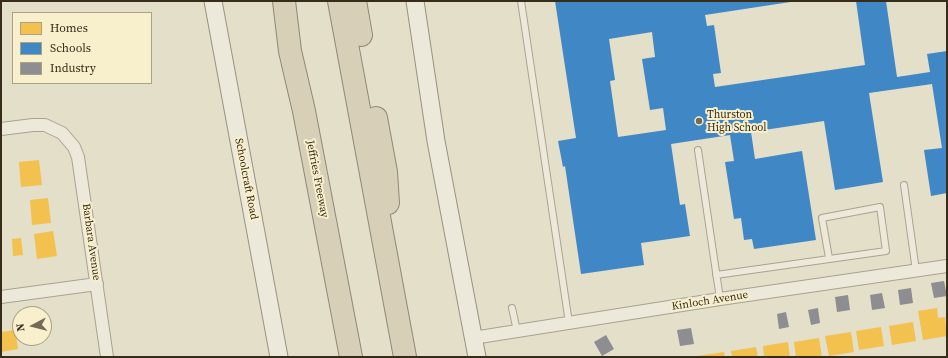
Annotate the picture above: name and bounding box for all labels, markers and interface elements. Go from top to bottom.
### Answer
legend [12,12,152,84]
text: Homes [50,20,88,36]
text: Schools [50,40,91,56]
text: Industry [50,60,96,76]
place label: Thurston High School [707,108,766,134]
marker: Thurston High School [694,116,704,126]
street label: Schoolcraft Road [232,137,260,221]
street label: Jeffries Freeway [303,139,331,219]
street label: Barbara Avenue [79,203,103,281]
street label: Kinloch Avenue [671,288,749,314]
north arrow [12,306,52,346]
text: N [13,323,29,332]

